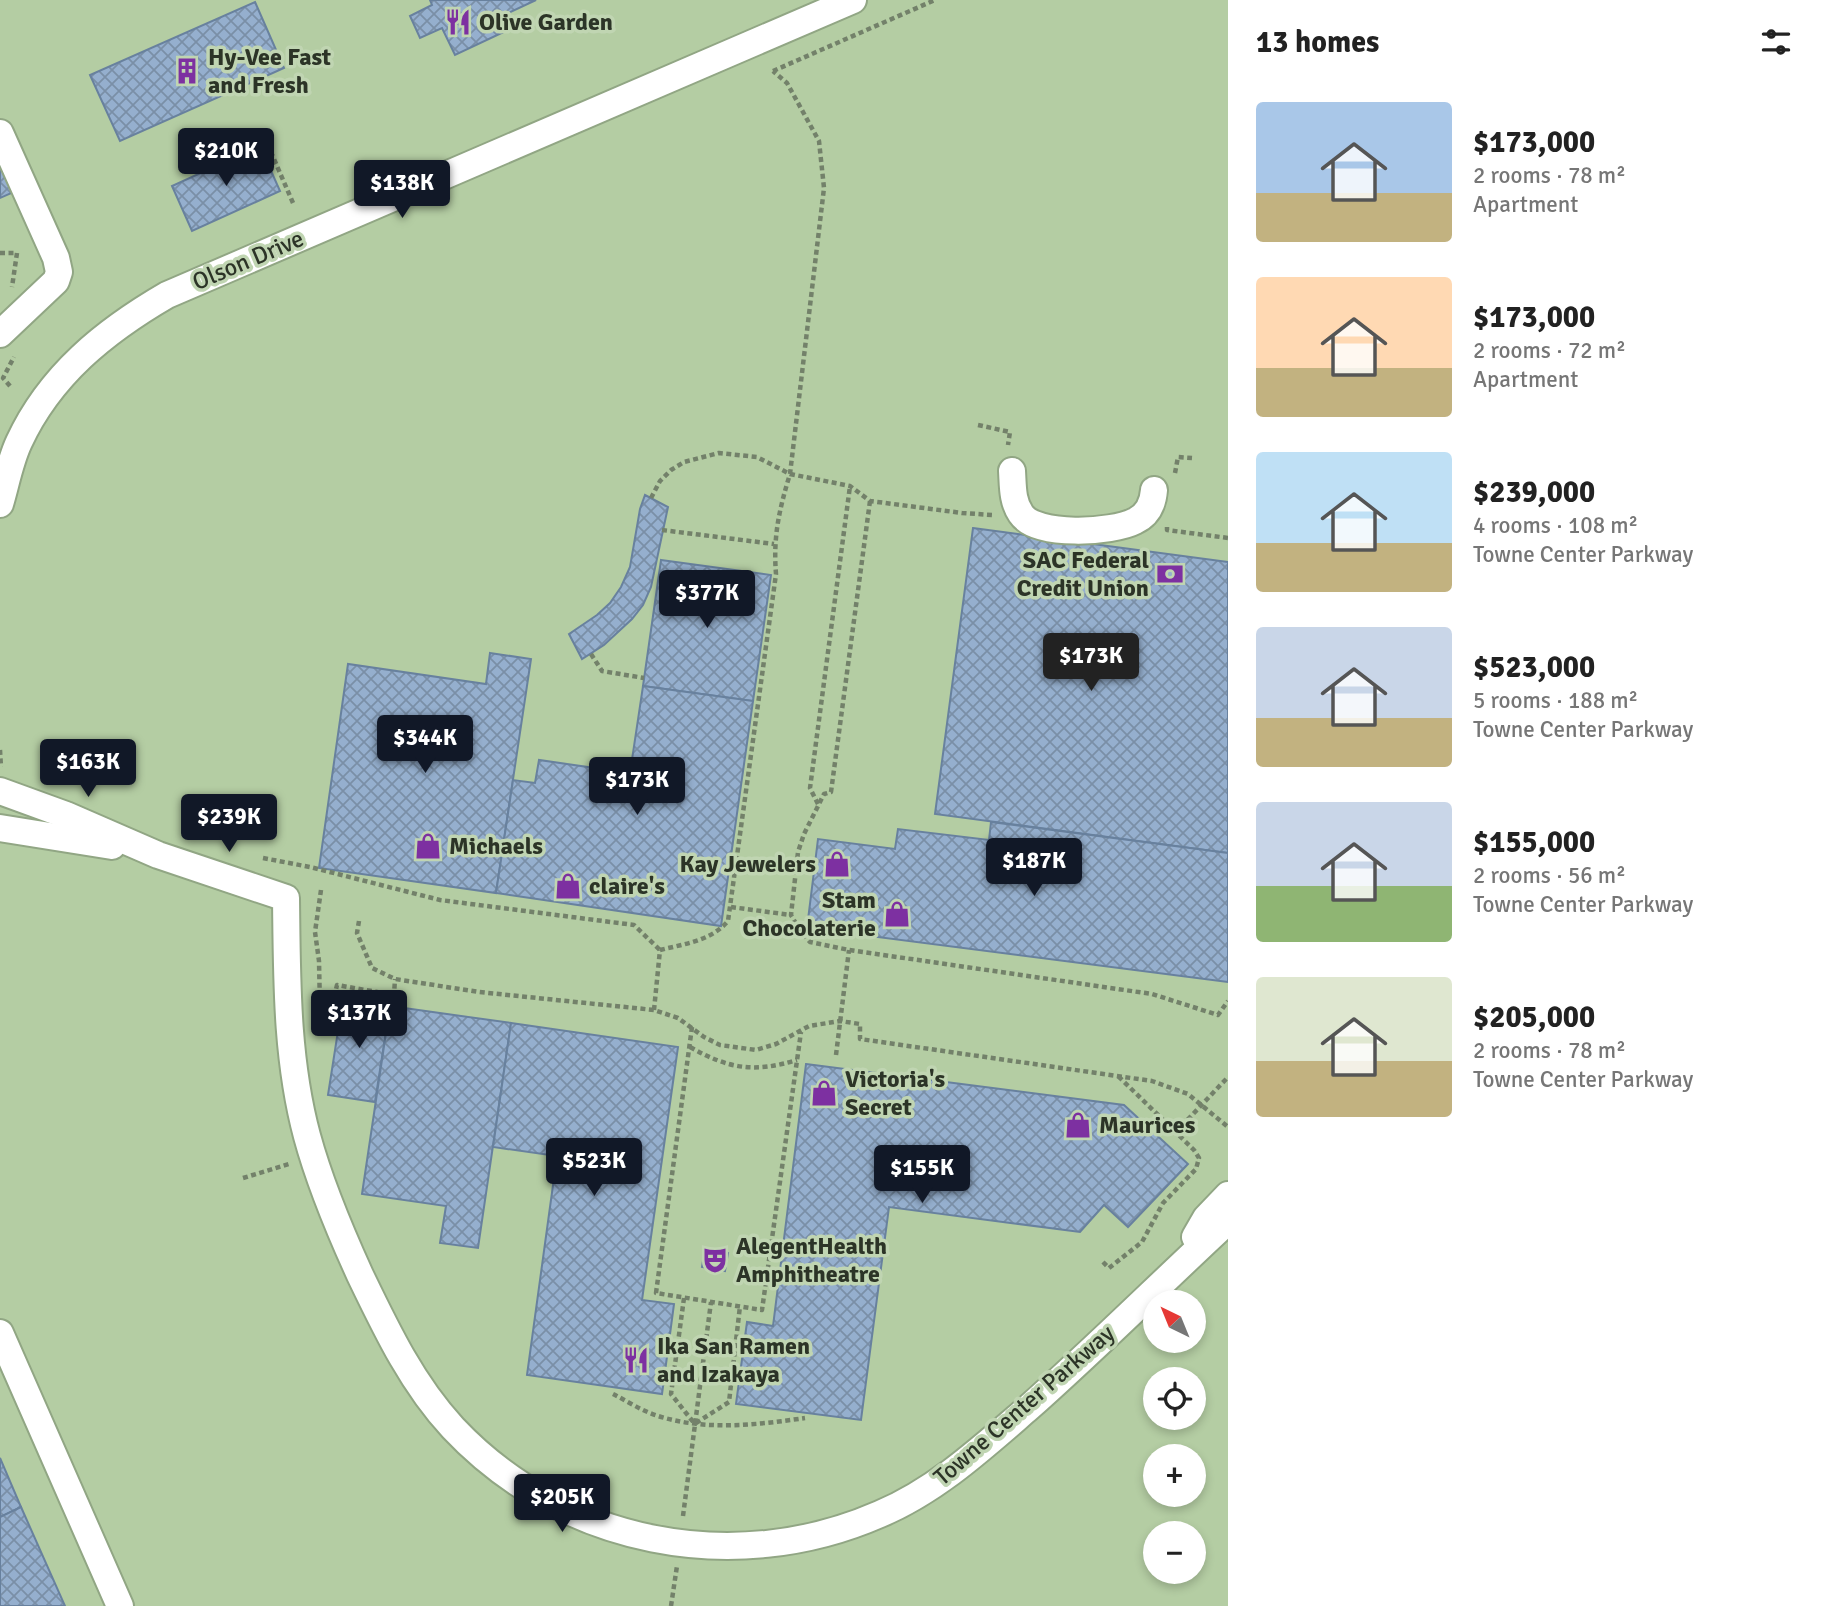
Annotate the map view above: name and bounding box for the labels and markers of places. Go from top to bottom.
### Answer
restaurant icon: Olive Garden [443,7,473,37]
place label: Olive Garden [479,7,613,37]
place label: Hy-Vee Fast and Fresh [208,42,331,100]
building icon: Hy-Vee Fast and Fresh [172,56,202,86]
pin: $210K [177,128,275,188]
pin: $138K [353,160,451,220]
place label: SAC Federal Credit Union [1017,545,1149,603]
bank icon: SAC Federal Credit Union [1155,559,1185,589]
pin: $377K [658,570,756,630]
pin: $173K [1042,634,1140,693]
pin: $344K [376,716,474,775]
pin: $163K [39,740,137,799]
pin: $173K [588,758,686,817]
pin: $239K [180,794,278,854]
shop icon: Michaels [413,831,443,861]
place label: Michaels [449,831,543,861]
pin: $187K [985,838,1083,898]
place label: Kay Jewelers [680,849,816,879]
shop icon: Kay Jewelers [822,849,852,879]
shop icon: claire's [553,871,583,901]
place label: claire's [589,871,665,901]
place label: Stam Chocolaterie [743,885,876,943]
shop icon: Stam Chocolaterie [882,899,912,929]
pin: $137K [310,990,408,1050]
place label: Victoria's Secret [845,1064,945,1122]
shop icon: Victoria's Secret [809,1078,839,1108]
shop icon: Maurices [1063,1110,1093,1140]
place label: Maurices [1099,1110,1196,1140]
pin: $523K [545,1138,643,1198]
pin: $155K [873,1146,971,1205]
place label: AlegentHealth Amphitheatre [736,1231,887,1289]
theatre icon: AlegentHealth Amphitheatre [700,1245,730,1275]
place label: Ika San Ramen and Izakaya [657,1331,810,1389]
restaurant icon: Ika San Ramen and Izakaya [621,1345,651,1375]
pin: $205K [513,1474,611,1534]

